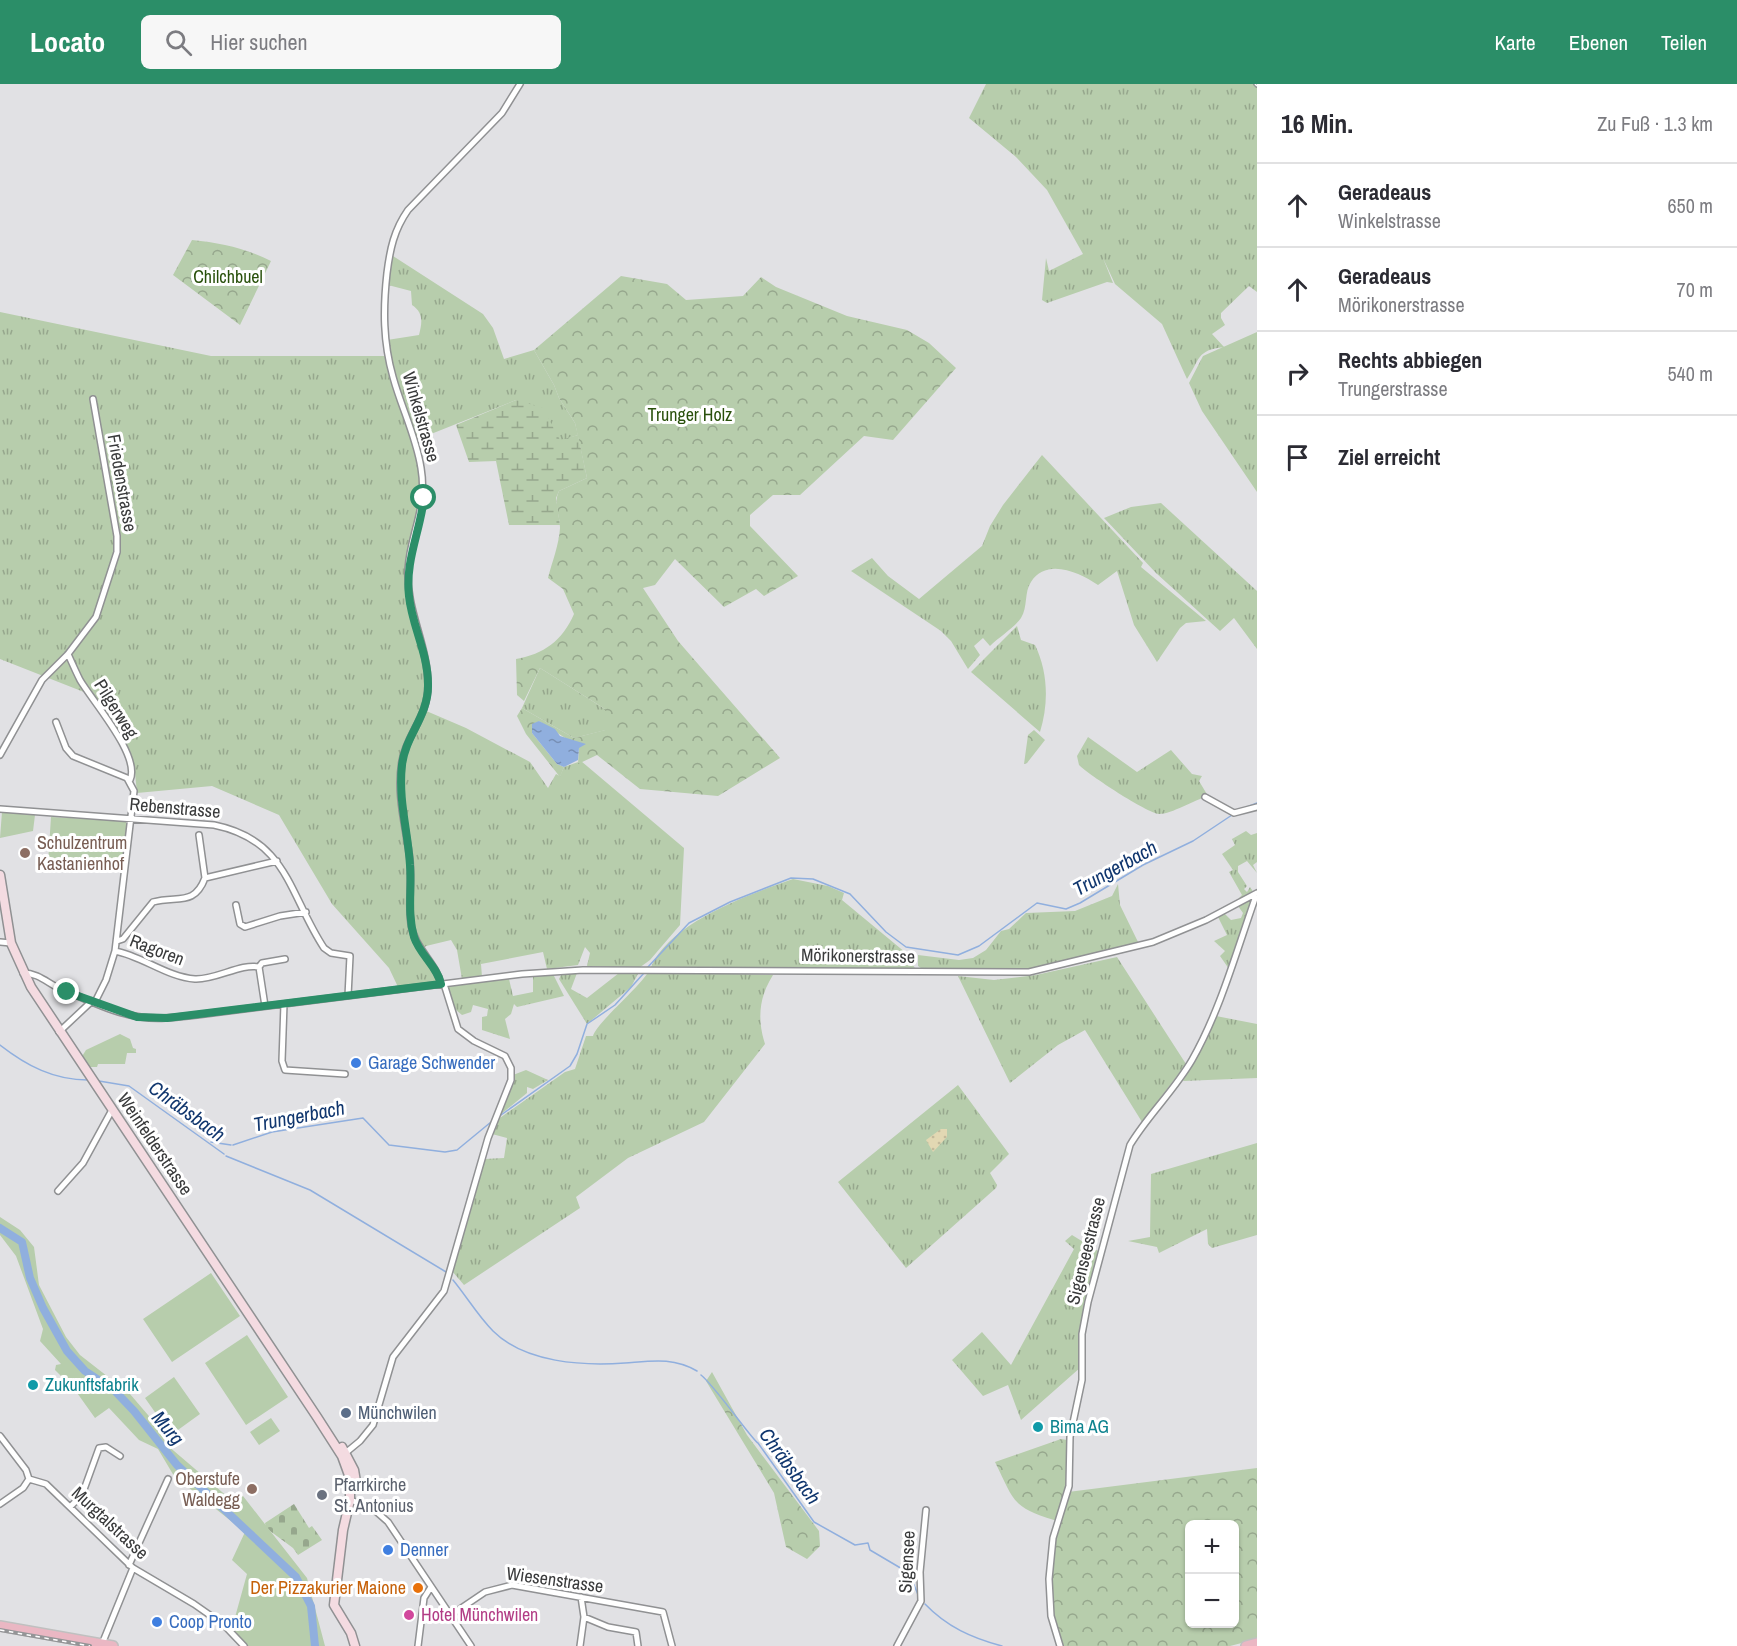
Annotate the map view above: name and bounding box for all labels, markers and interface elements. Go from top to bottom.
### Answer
search box [141,15,561,69]
text: Locato [30,23,105,61]
icon: search [162,26,195,59]
text: Hier suchen [210,27,308,57]
text: Karte [1495,28,1536,57]
text: Ebenen [1569,28,1628,57]
text: Teilen [1661,28,1707,57]
text: 16 Min. [1281,106,1353,141]
text: Zu Fuß · 1.3 km [1597,110,1713,137]
text: Geradeaus [1338,177,1431,207]
icon: ahead [1281,189,1314,222]
text: 650 m [1667,192,1713,219]
text: Winkelstrasse [1338,207,1441,234]
text: Geradeaus [1338,261,1431,291]
park label: Chilchbuel [193,264,263,289]
icon: ahead [1281,273,1314,306]
text: 70 m [1677,276,1713,303]
text: Mörikonerstrasse [1338,291,1465,318]
text: Rechts abbiegen [1338,345,1482,375]
icon: right [1281,357,1314,390]
text: 540 m [1667,360,1713,387]
street label: Winkelstrasse [397,369,446,465]
text: Trungerstrasse [1338,375,1448,402]
park label: Trunger Holz [648,402,732,427]
street label: Friedenstrasse [102,432,143,534]
icon: arrive [1281,441,1314,474]
text: Ziel erreicht [1338,442,1440,472]
route start [410,484,436,510]
street label: Pilgerweg [88,674,145,744]
street label: Rebenstrasse [129,791,221,824]
place label: Schulzentrum Kastanienhof [37,830,127,876]
water label: Trungerbach [1068,833,1162,902]
marker: Schulzentrum Kastanienhof [18,846,32,860]
street label: Ragoren [126,928,188,971]
street label: Mörikonerstrasse [801,942,915,969]
route end [53,978,79,1004]
place label: Garage Schwender [368,1050,495,1075]
marker: Garage Schwender [349,1056,363,1070]
water label: Chräbsbach [144,1074,231,1148]
street label: Weinfelderstrasse [112,1088,199,1200]
water label: Trungerbach [251,1093,347,1138]
street label: Sigenseestrasse [1060,1195,1111,1307]
place label: Zukunftsfabrik [45,1372,139,1397]
marker: Zukunftsfabrik [26,1378,40,1392]
place label: Münchwilen [358,1400,437,1425]
water label: Murg [146,1405,191,1451]
marker: Münchwilen [339,1406,353,1420]
place label: Bima AG [1050,1414,1109,1439]
marker: Bima AG [1031,1420,1045,1434]
water label: Chräbsbach [753,1422,827,1509]
place label: Oberstufe Waldegg [175,1466,241,1512]
place label: Pfarrkirche St. Antonius [334,1472,414,1518]
street label: Murgtalstrasse [66,1480,154,1565]
marker: Oberstufe Waldegg [245,1482,259,1496]
marker: Pfarrkirche St. Antonius [315,1488,329,1502]
map controls [1185,1520,1239,1628]
button: + [1185,1520,1239,1574]
street label: Sigensee [892,1530,921,1594]
place label: Denner [400,1537,448,1562]
marker: Denner [381,1543,395,1557]
street label: Wiesenstrasse [505,1560,605,1599]
button: − [1185,1574,1239,1628]
place label: Der Pizzakurier Maione [250,1575,406,1600]
marker: Der Pizzakurier Maione [411,1581,425,1595]
place label: Hotel Münchwilen [421,1602,538,1627]
marker: Hotel Münchwilen [402,1608,416,1622]
place label: Coop Pronto [169,1609,252,1634]
marker: Coop Pronto [150,1615,164,1629]

